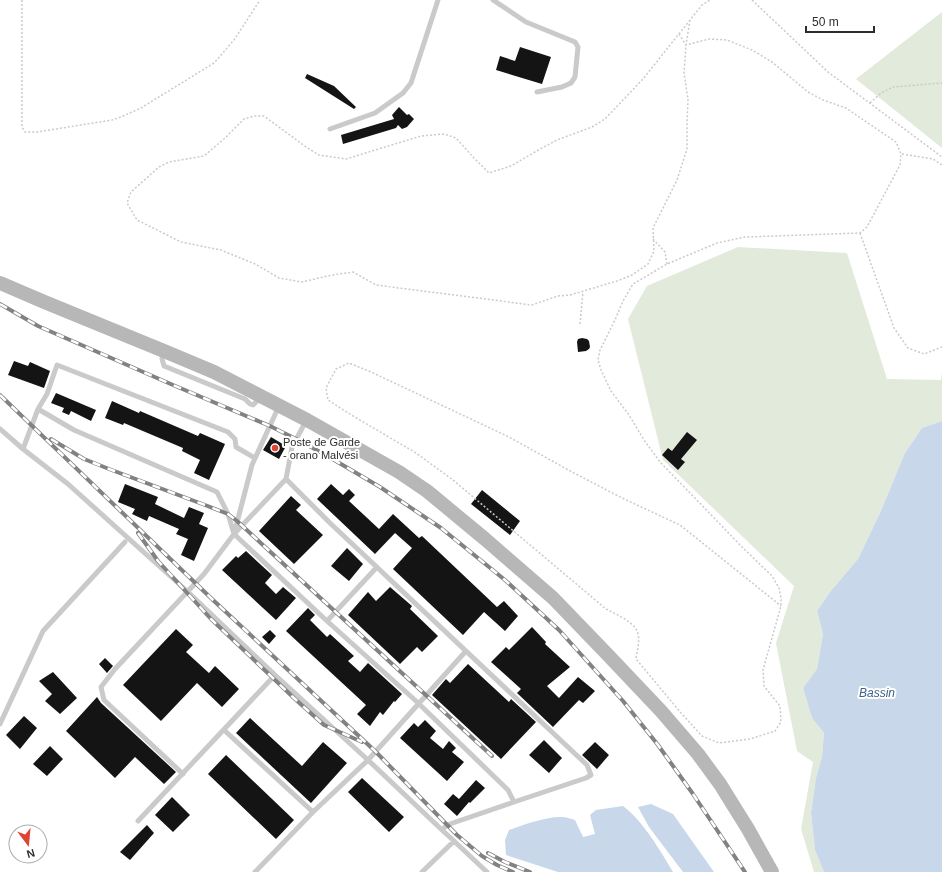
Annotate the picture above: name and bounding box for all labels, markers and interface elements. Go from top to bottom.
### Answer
scale bar [806,8,874,34]
text: 50 m [812,15,839,29]
place label: Poste de Garde - orano Malvési [283,436,360,461]
marker: Poste de Garde - orano Malvési [270,443,280,453]
water label: Bassin [859,686,895,700]
north arrow [8,824,48,864]
text: N [25,847,36,860]

